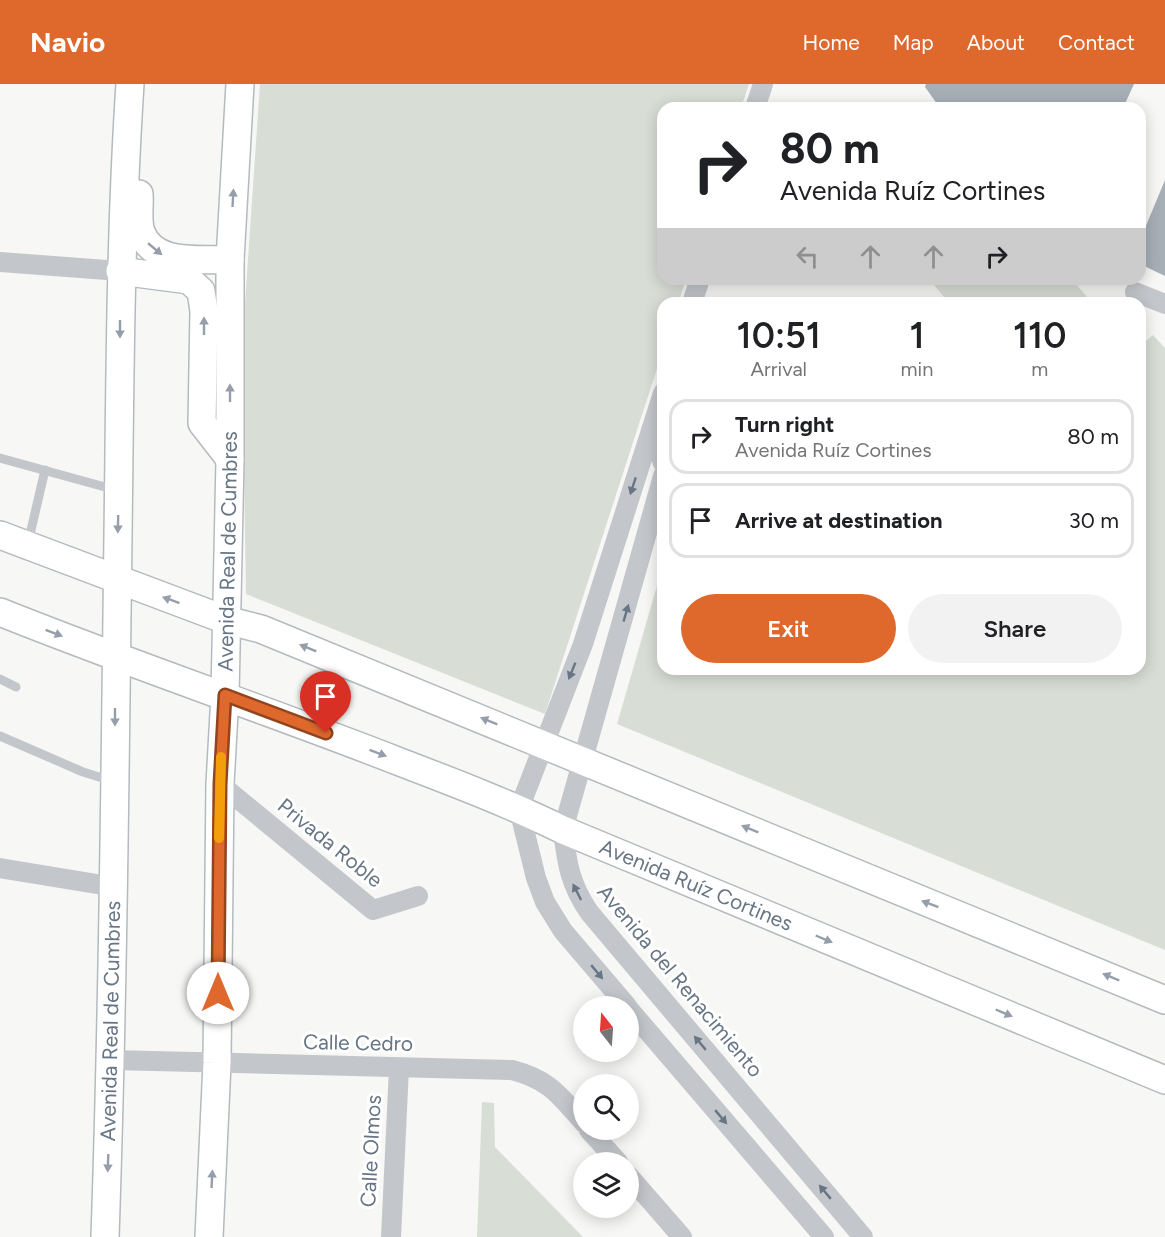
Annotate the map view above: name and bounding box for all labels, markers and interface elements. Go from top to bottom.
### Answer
text: Navio [30,25,105,59]
text: Home [803,30,860,55]
text: Map [893,30,934,55]
text: About [967,30,1025,55]
text: Contact [1058,30,1135,55]
text: 80 m [780,123,880,174]
icon: right [681,126,759,204]
text: Avenida Ruíz Cortines [780,174,1045,207]
one-way arrow [229,189,238,208]
icon: left [791,240,824,273]
icon: ahead [854,240,887,273]
icon: ahead [917,240,950,273]
icon: right [980,240,1013,273]
one-way arrow [147,243,163,256]
text: 10:51 [737,314,821,357]
text: 1 [909,314,925,357]
text: 110 [1013,314,1066,357]
one-way arrow [199,316,209,335]
one-way arrow [115,320,125,339]
text: Arrival [751,357,807,381]
text: min [901,357,933,381]
text: m [1031,357,1048,381]
one-way arrow [225,384,235,403]
text: Turn right [735,411,834,438]
icon: right [684,420,717,453]
text: 80 m [1067,423,1119,450]
street label: Avenida Real de Cumbres [212,431,242,672]
text: Avenida Ruíz Cortines [735,438,932,462]
one-way arrow [628,477,637,495]
icon: arrive [684,504,717,537]
text: Arrive at destination [735,507,943,534]
text: 30 m [1069,507,1119,534]
one-way arrow [113,515,123,534]
one-way arrow [162,594,180,604]
button: Exit [681,594,896,663]
button: Share [908,594,1122,663]
one-way arrow [621,604,631,622]
one-way arrow [46,629,64,639]
one-way arrow [299,643,317,652]
one-way arrow [567,662,576,680]
pin [300,671,351,733]
icon: arrive [309,680,342,713]
one-way arrow [110,707,120,726]
one-way arrow [479,716,497,726]
one-way arrow [369,749,387,758]
street label: Privada Roble [273,793,388,892]
one-way arrow [741,824,759,834]
street label: Avenida Ruíz Cortines [596,834,796,936]
street label: Avenida del Renacimiento [592,879,768,1082]
one-way arrow [572,883,582,900]
one-way arrow [921,899,939,908]
street label: Avenida Real de Cumbres [95,901,125,1142]
one-way arrow [815,935,833,944]
position arrow [186,961,250,1025]
one-way arrow [591,964,604,980]
one-way arrow [1102,972,1120,981]
north arrow [573,996,639,1062]
map controls [573,996,639,1218]
one-way arrow [995,1009,1013,1018]
street label: Calle Cedro [303,1029,413,1056]
one-way arrow [693,1035,706,1051]
button: search [573,1074,639,1140]
street label: Calle Olmos [355,1094,386,1208]
one-way arrow [714,1109,727,1124]
button: layers [573,1152,639,1218]
one-way arrow [103,1154,113,1173]
one-way arrow [207,1169,217,1188]
one-way arrow [819,1184,832,1200]

